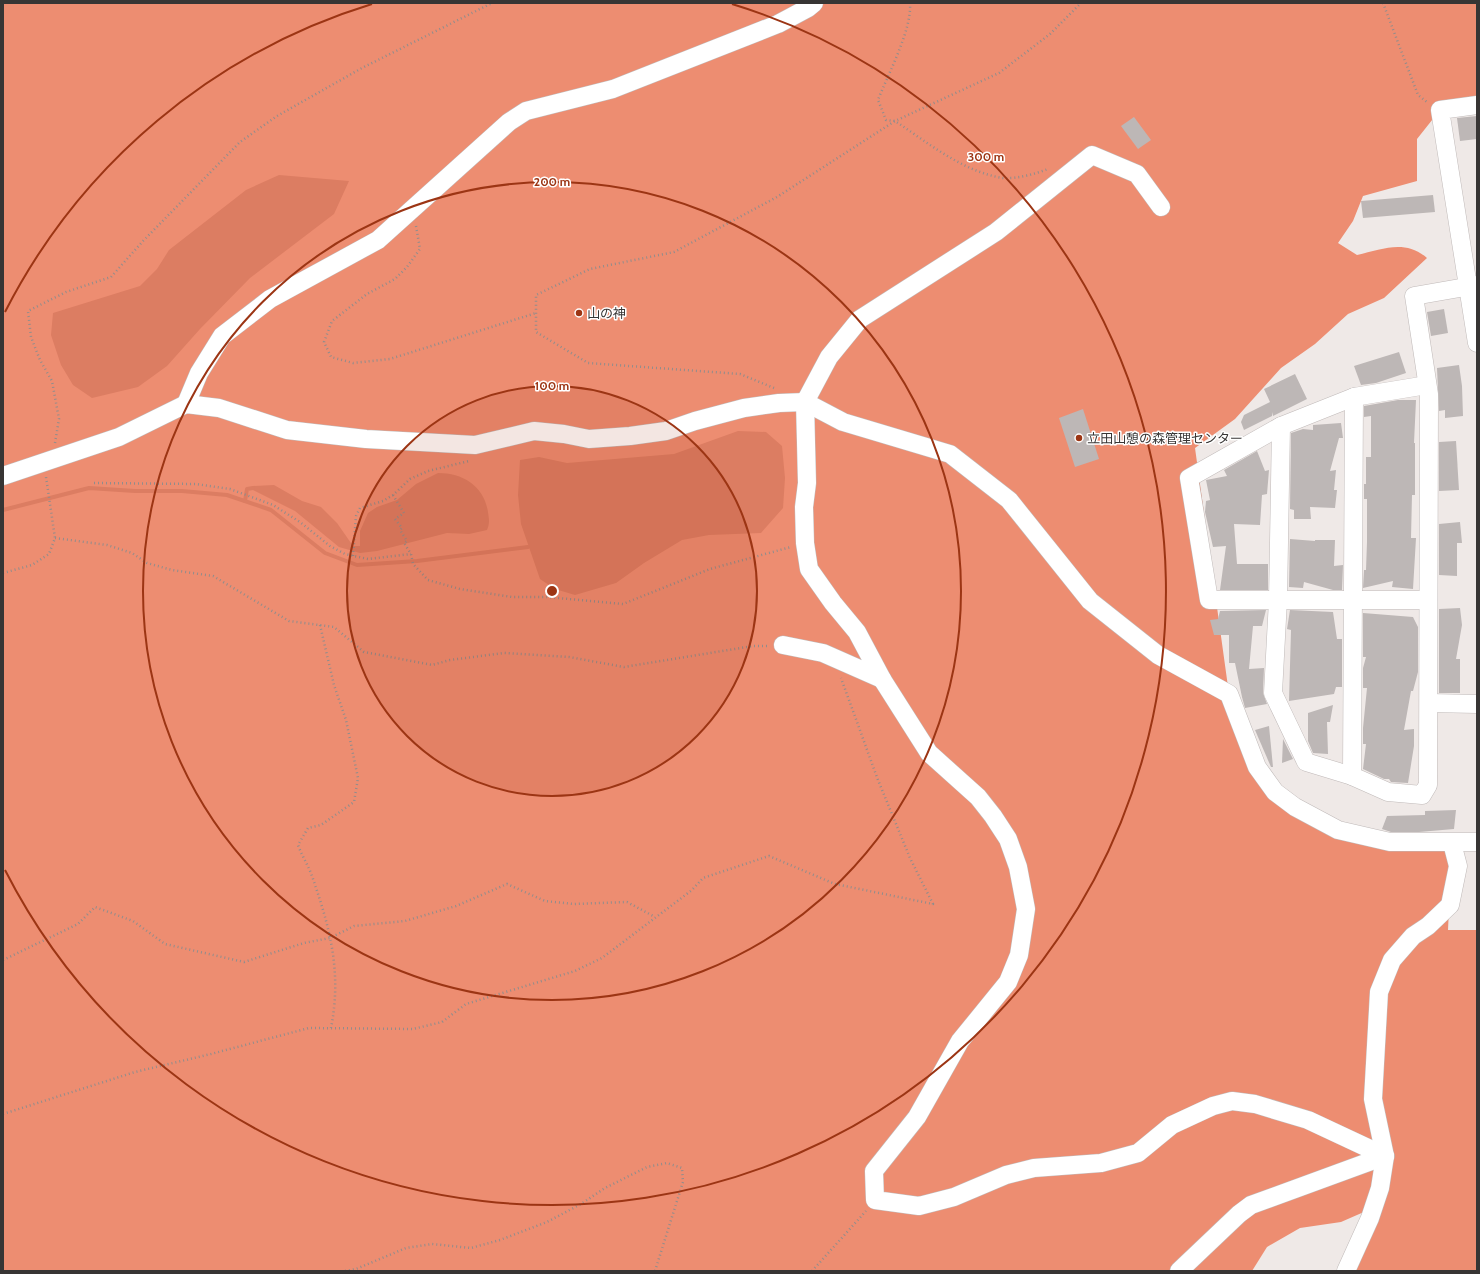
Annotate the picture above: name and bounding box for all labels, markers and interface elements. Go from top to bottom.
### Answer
text: 300 m [968,149,1004,164]
text: 200 m [534,174,570,189]
place label: 山の神 [587,305,626,321]
marker: 山の神 [574,308,584,318]
text: 100 m [535,378,569,393]
place label: 立田山憩の森管理センター [1087,430,1243,446]
marker: 立田山憩の森管理センター [1074,433,1084,443]
centre of rings [545,584,559,598]

